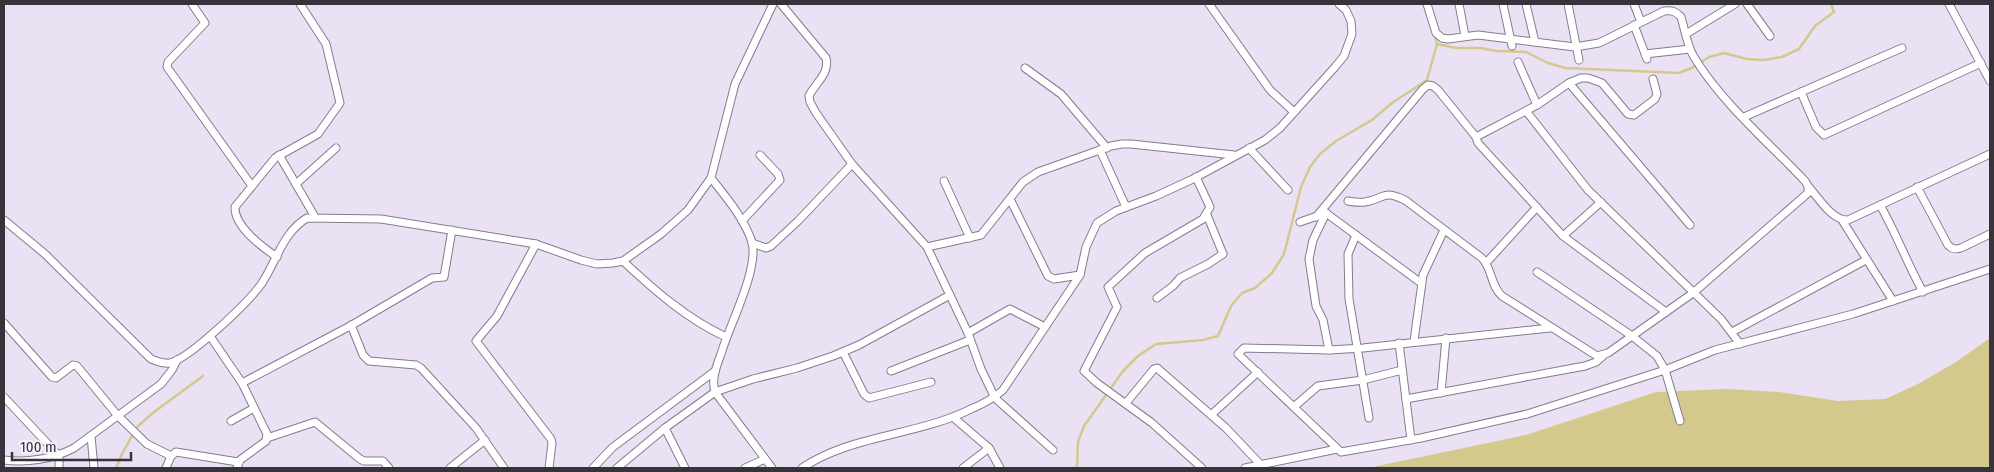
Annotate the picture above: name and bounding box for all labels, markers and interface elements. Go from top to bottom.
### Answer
scale bar [12,430,131,462]
text: 100 m [20,438,57,456]

